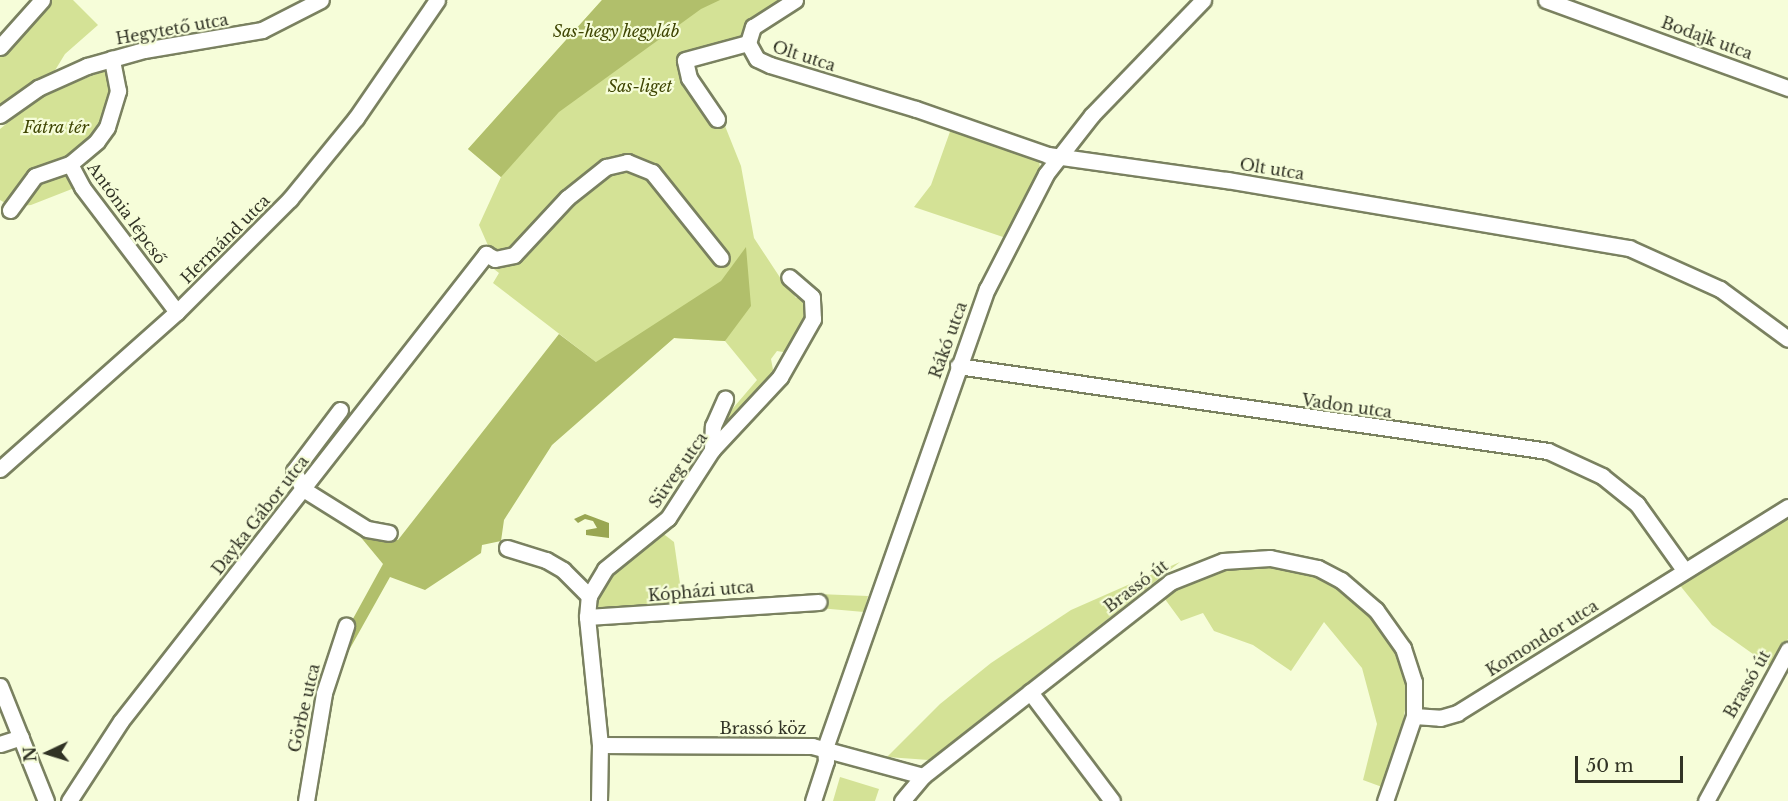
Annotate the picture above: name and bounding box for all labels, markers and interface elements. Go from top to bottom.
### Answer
street label: Hegytető utca [114,10,230,48]
street label: Bodajk utca [1659,13,1755,63]
park label: Sas-hegy hegyláb [553,21,679,41]
street label: Olt utca [770,37,838,75]
park label: Sas-liget [608,76,672,96]
park label: Fátra tér [23,117,89,137]
street label: Olt utca [1238,154,1306,184]
street label: Antónia lépcső [84,158,170,268]
street label: Hermánd utca [177,191,273,287]
street label: Rákó utca [925,299,971,381]
street label: Vadon utca [1301,390,1393,422]
street label: Süveg utca [645,428,711,512]
street label: Dayka Gábor utca [207,452,313,578]
street label: Brassó út [1100,556,1172,616]
street label: Kópházi utca [647,577,755,605]
street label: Komondor utca [1482,596,1602,680]
street label: Brassó út [1720,647,1774,721]
street label: Görbe utca [284,662,324,754]
street label: Brassó köz [720,718,806,738]
north arrow [18,723,78,783]
scale bar [1578,744,1686,782]
text: N [20,746,41,762]
text: 50 m [1586,755,1634,777]

